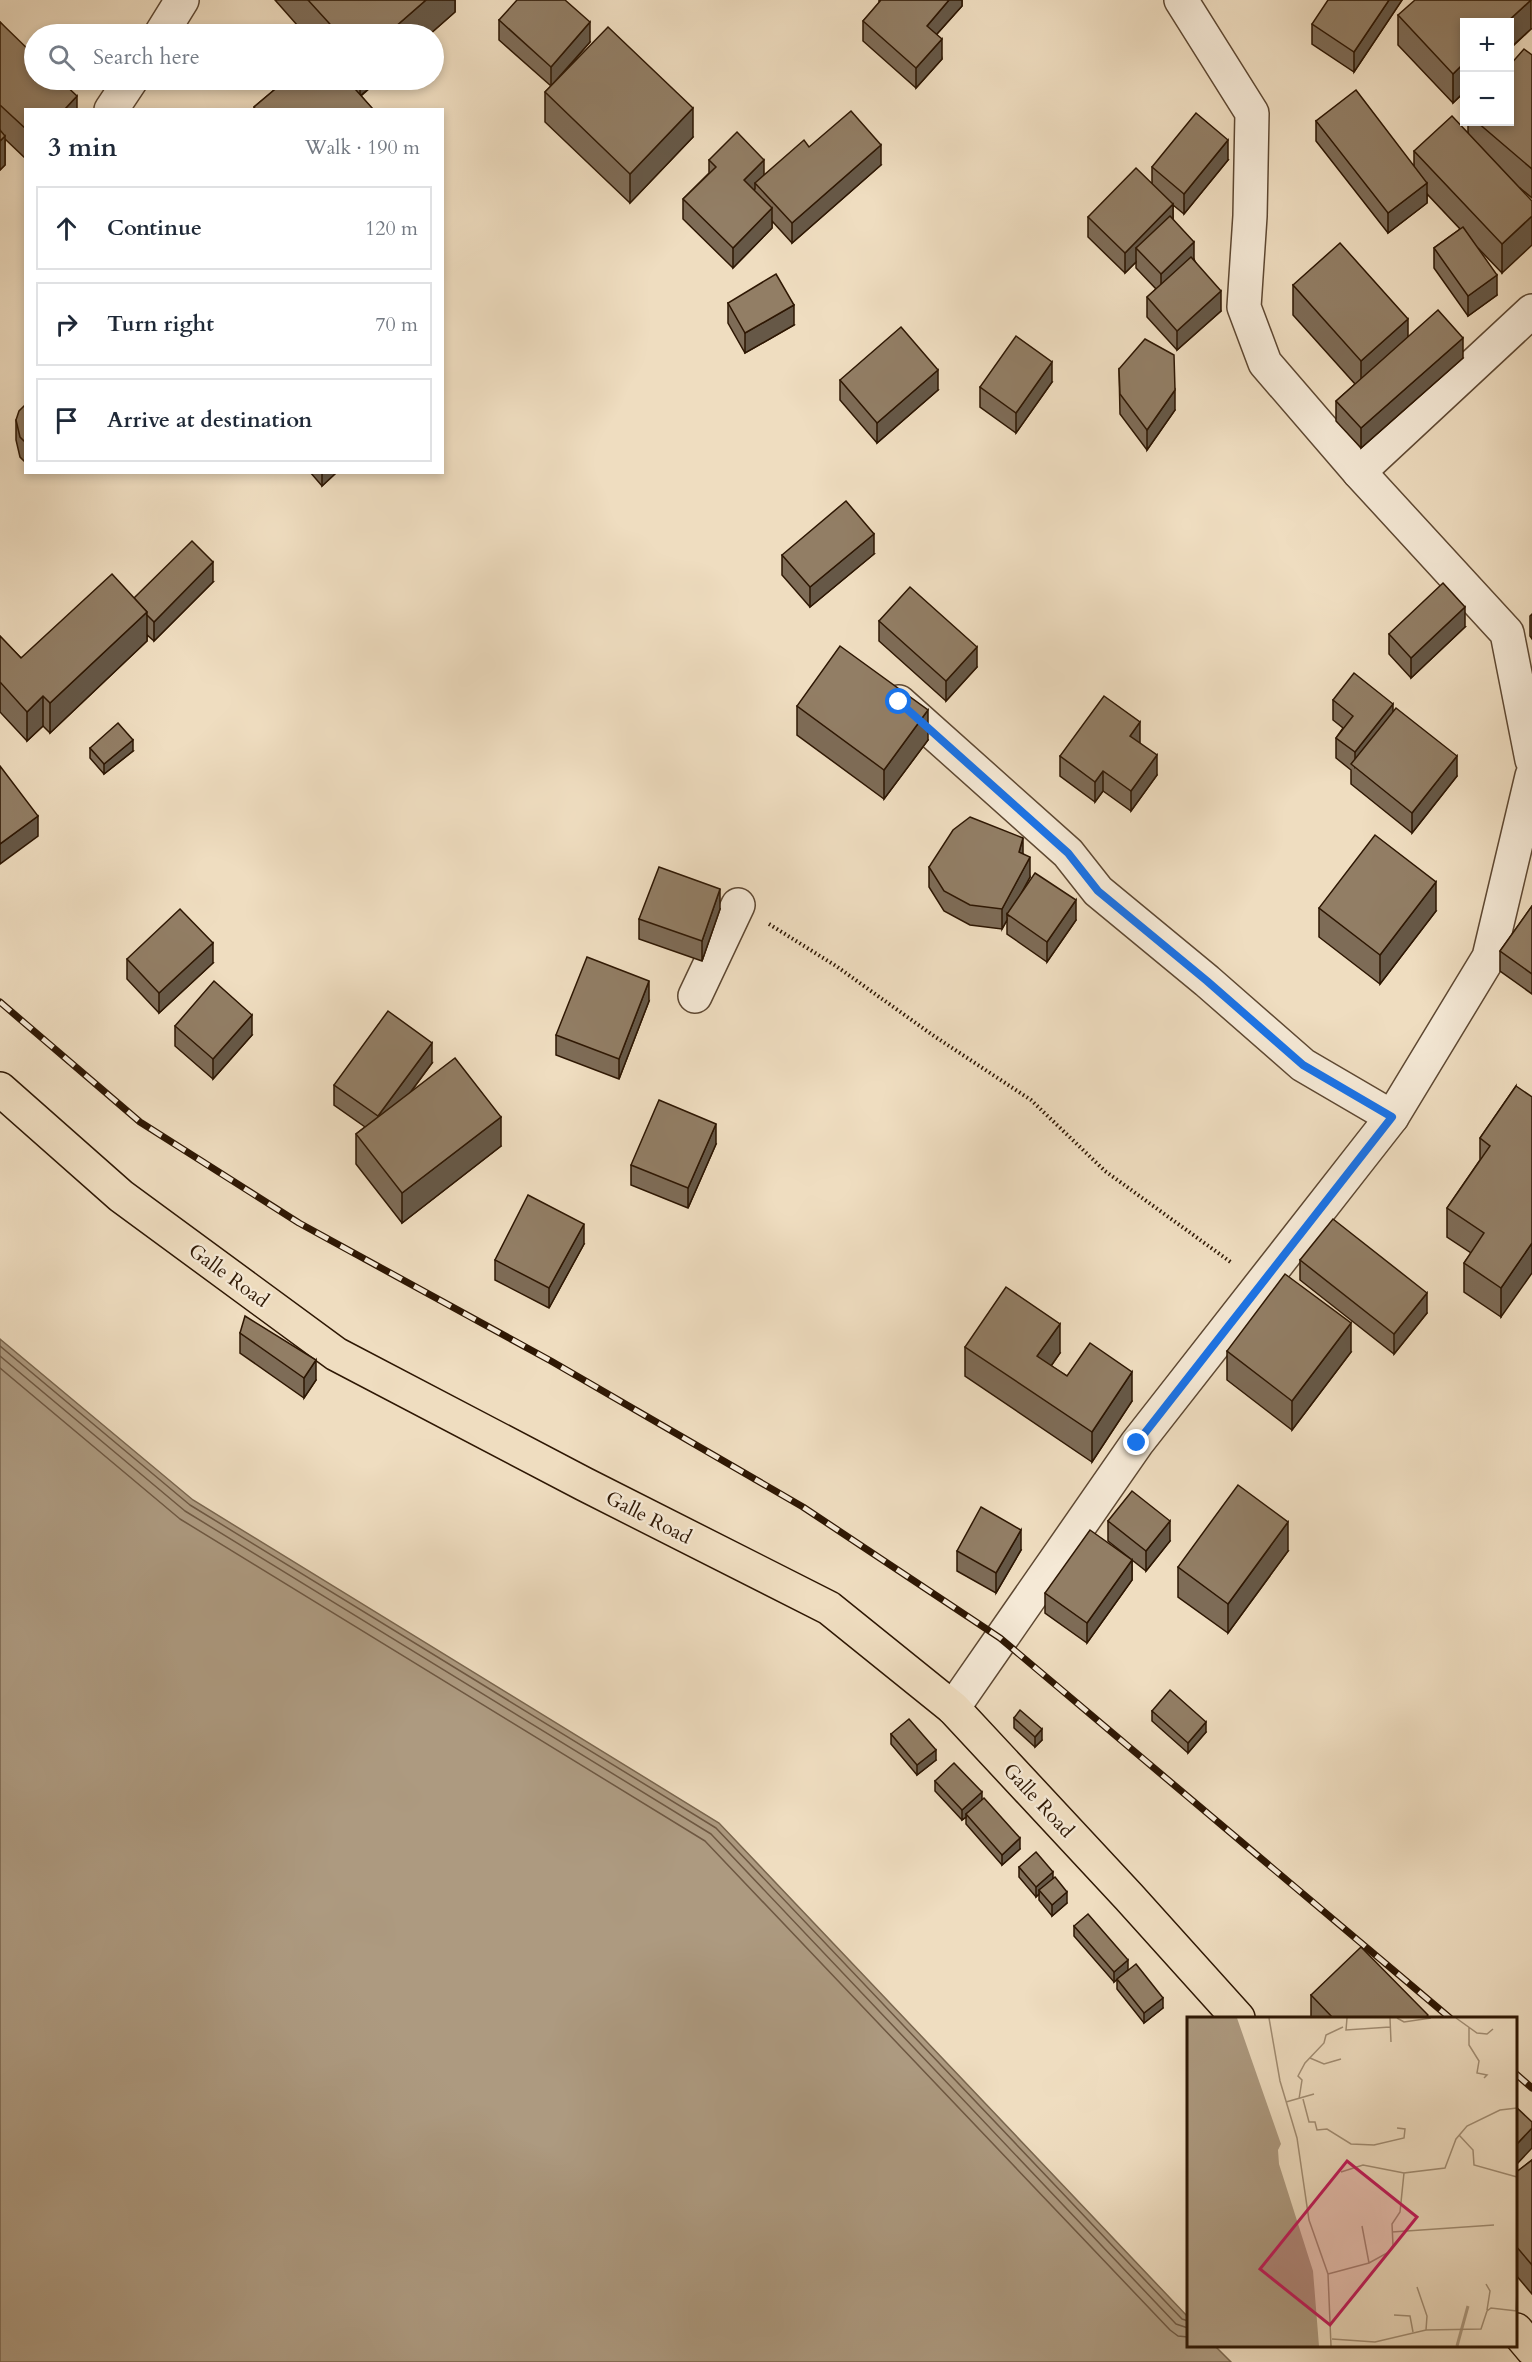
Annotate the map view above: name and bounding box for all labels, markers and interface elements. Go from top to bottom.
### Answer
map controls [1460,18,1514,126]
button: + [1460,18,1514,72]
search box [24,24,444,90]
icon: search [45,41,78,74]
text: Search here [93,42,200,72]
button: − [1460,72,1514,126]
text: 3 min [48,130,117,165]
text: Walk · 190 m [305,134,420,161]
icon: ahead [50,212,83,245]
text: Continue [107,213,202,243]
text: 120 m [365,215,418,242]
icon: right [50,308,83,341]
text: Turn right [107,309,214,339]
text: 70 m [375,311,418,338]
icon: arrive [50,404,83,437]
text: Arrive at destination [107,405,312,435]
route start [885,688,911,714]
street label: Galle Road [183,1237,275,1314]
route end [1123,1429,1149,1455]
street label: Galle Road [601,1484,697,1551]
street label: Galle Road [997,1757,1080,1844]
inset map [1187,2017,1517,2347]

